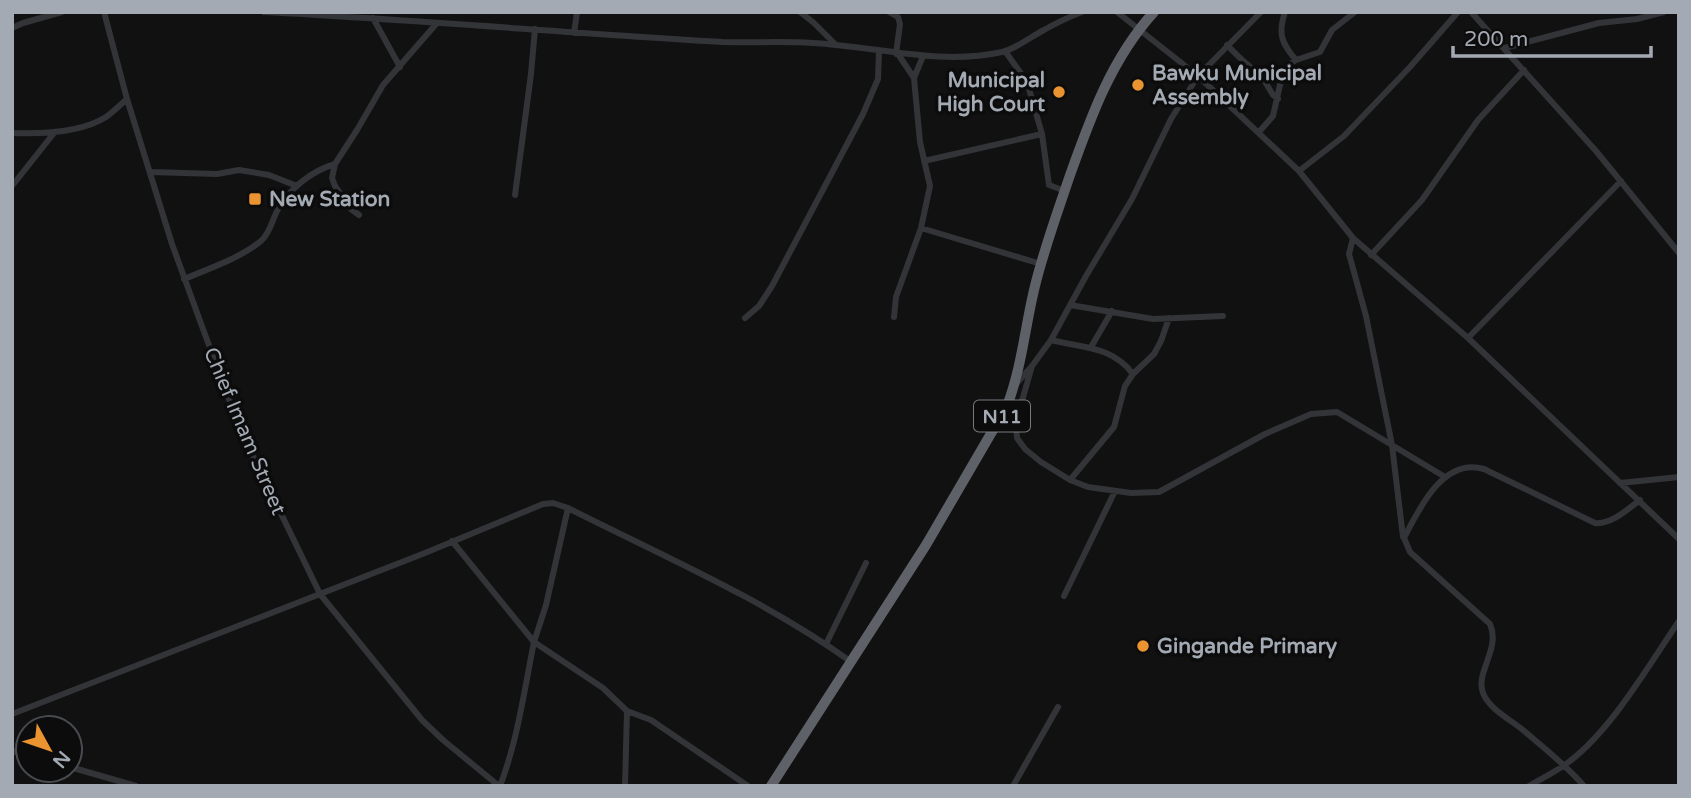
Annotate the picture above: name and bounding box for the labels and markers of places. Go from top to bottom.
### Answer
place label: Bawku Municipal Assembly [1152,61,1322,110]
place label: Municipal High Court [937,68,1045,117]
marker: Bawku Municipal Assembly [1130,77,1146,93]
marker: Municipal High Court [1051,84,1067,100]
place label: New Station [269,187,390,212]
marker: New Station [247,191,263,207]
place label: Gingande Primary [1157,634,1338,659]
marker: Gingande Primary [1135,638,1151,654]

